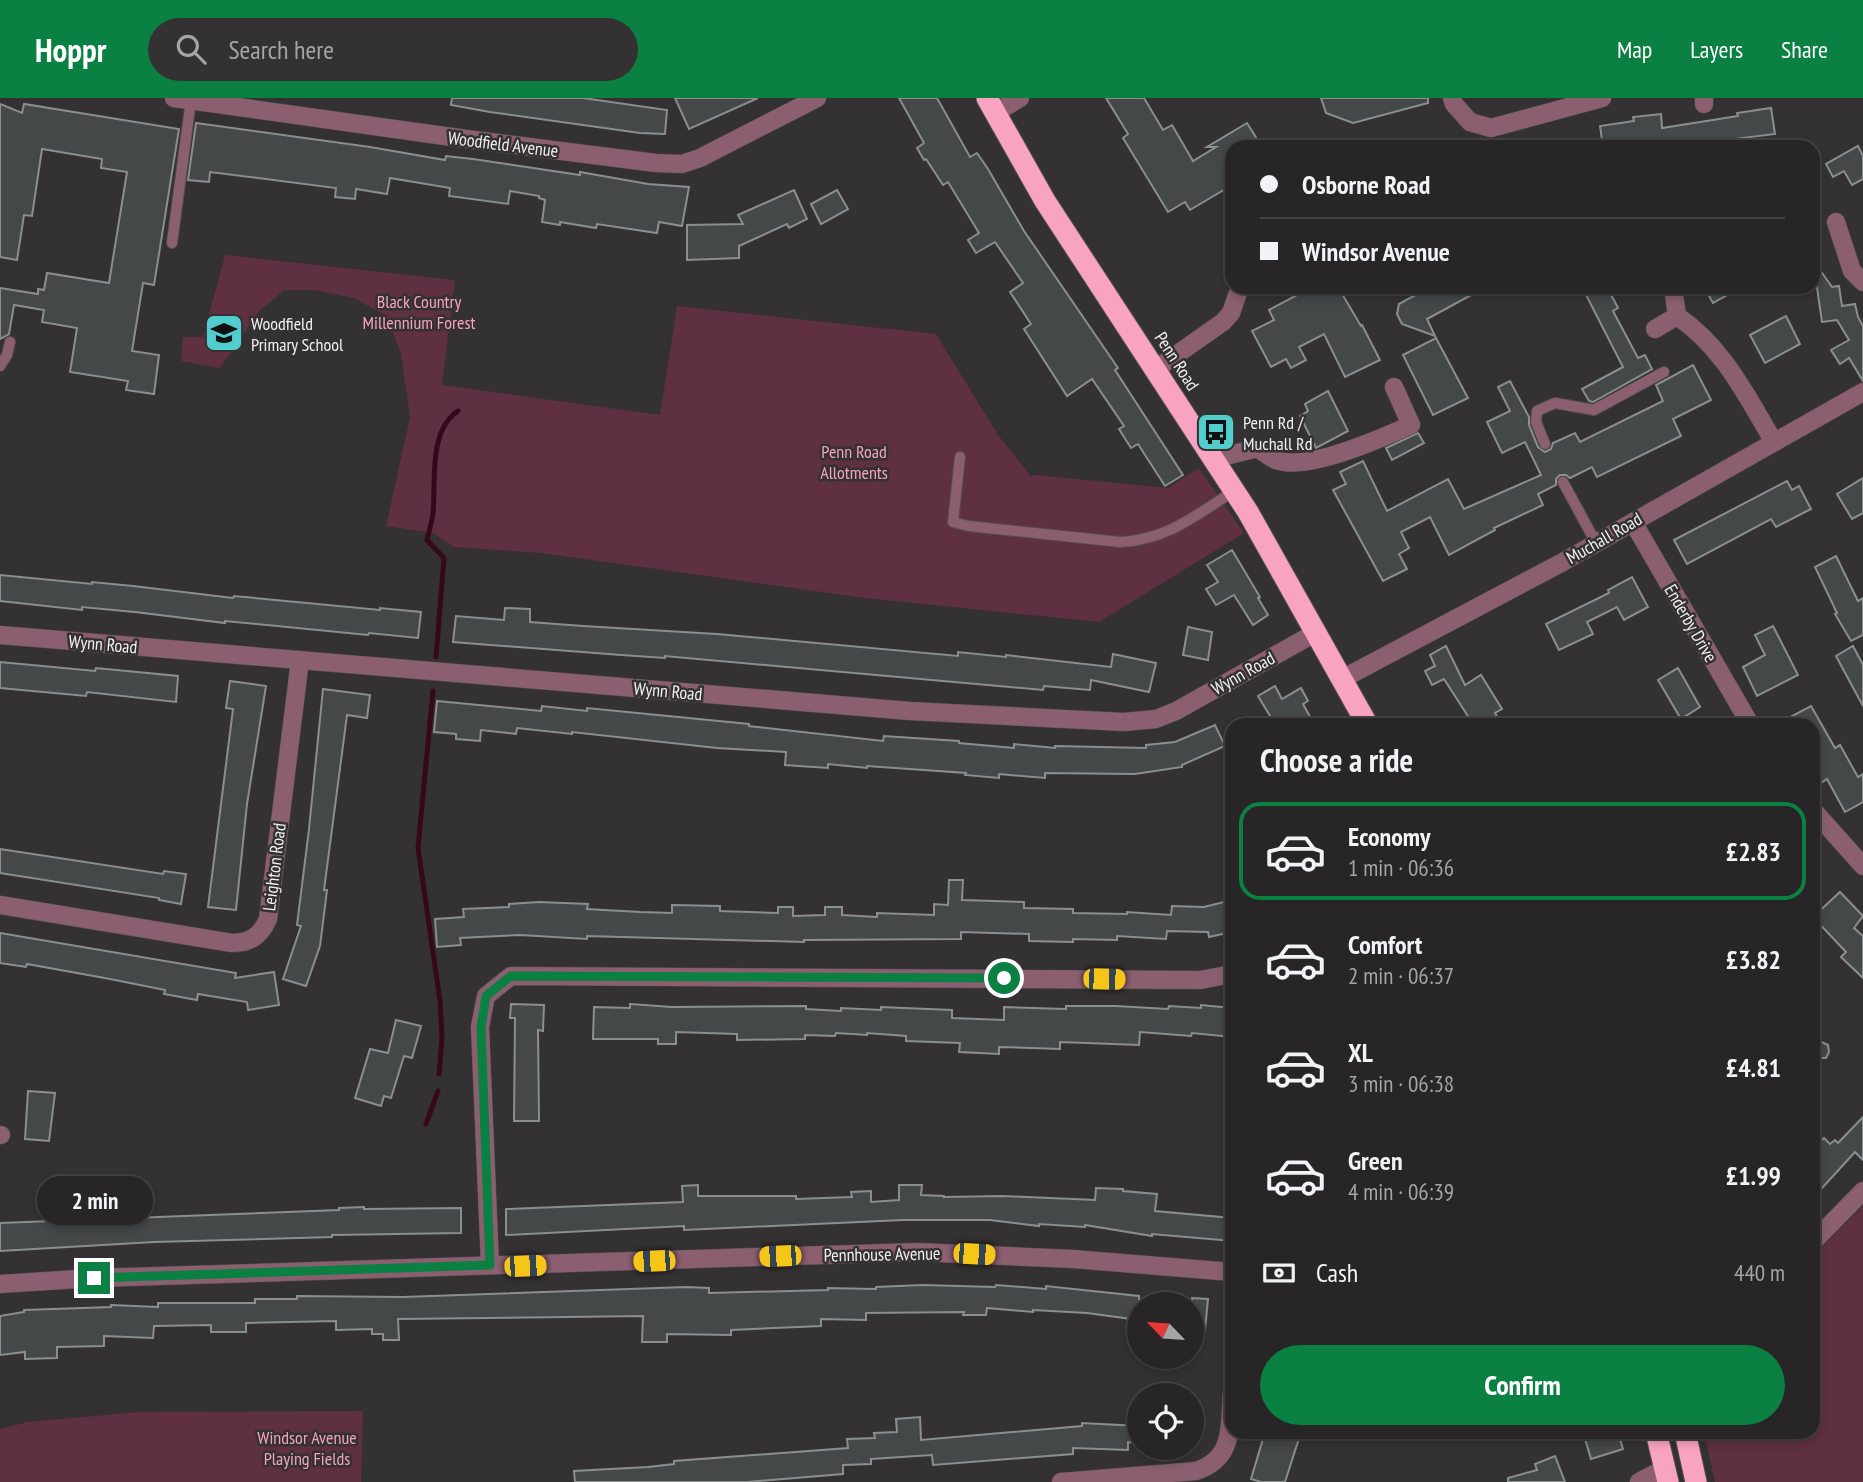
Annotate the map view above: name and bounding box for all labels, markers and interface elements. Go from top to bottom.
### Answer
search box [148,18,638,81]
text: Hoppr [35,28,106,71]
icon: search [172,30,210,68]
text: Search here [228,33,334,66]
text: Map [1617,34,1652,65]
text: Layers [1690,34,1743,65]
text: Share [1781,34,1828,65]
street label: Woodfield Avenue [447,126,559,162]
text: Osborne Road [1302,168,1430,201]
text: Windsor Avenue [1302,235,1450,268]
park label: Black Country Millennium Forest [363,290,475,334]
school or university icon: Woodfield Primary School [203,312,245,354]
place label: Woodfield Primary School [251,312,344,356]
street label: Penn Road [1150,327,1204,395]
bus stop icon: Penn Rd / Muchall Rd [1195,411,1237,453]
place label: Penn Rd / Muchall Rd [1243,411,1312,455]
park label: Penn Road Allotments [820,440,888,484]
street label: Muchall Road [1562,507,1646,569]
street label: Enderby Drive [1659,580,1723,666]
street label: Wynn Road [68,630,138,658]
street label: Wynn Road [1207,646,1279,700]
street label: Wynn Road [633,677,703,705]
text: Choose a ride [1260,739,1413,781]
icon: car [1264,820,1327,883]
text: Economy [1348,820,1430,853]
street label: Leighton Road [257,822,291,912]
text: £2.83 [1726,835,1781,868]
text: 1 min · 06:36 [1348,853,1454,882]
icon: car [1264,928,1327,991]
text: Comfort [1348,928,1422,961]
text: £3.82 [1726,943,1781,976]
text: 2 min · 06:37 [1348,961,1454,990]
route start [988,962,1020,994]
car [1083,968,1126,990]
icon: car [1264,1036,1327,1099]
text: XL [1348,1036,1373,1069]
text: £4.81 [1726,1051,1781,1084]
text: 3 min · 06:38 [1348,1069,1454,1098]
icon: car [1264,1144,1327,1207]
text: Green [1348,1144,1403,1177]
text: £1.99 [1726,1159,1781,1192]
callout: 2 min [36,1176,152,1226]
text: 4 min · 06:39 [1348,1177,1454,1206]
text: 2 min [72,1186,118,1215]
street label: Pennhouse Avenue [823,1241,941,1267]
car [953,1242,996,1266]
car [759,1245,802,1267]
car [633,1250,676,1272]
icon: cash [1260,1254,1298,1292]
car [504,1255,547,1277]
text: Cash [1316,1256,1358,1289]
text: 440 m [1734,1258,1785,1287]
route end [78,1262,110,1294]
north arrow [1127,1292,1204,1368]
map controls [1127,1292,1204,1460]
button: Confirm [1260,1345,1785,1425]
button: locate [1127,1383,1204,1460]
park label: Windsor Avenue Playing Fields [257,1426,357,1470]

